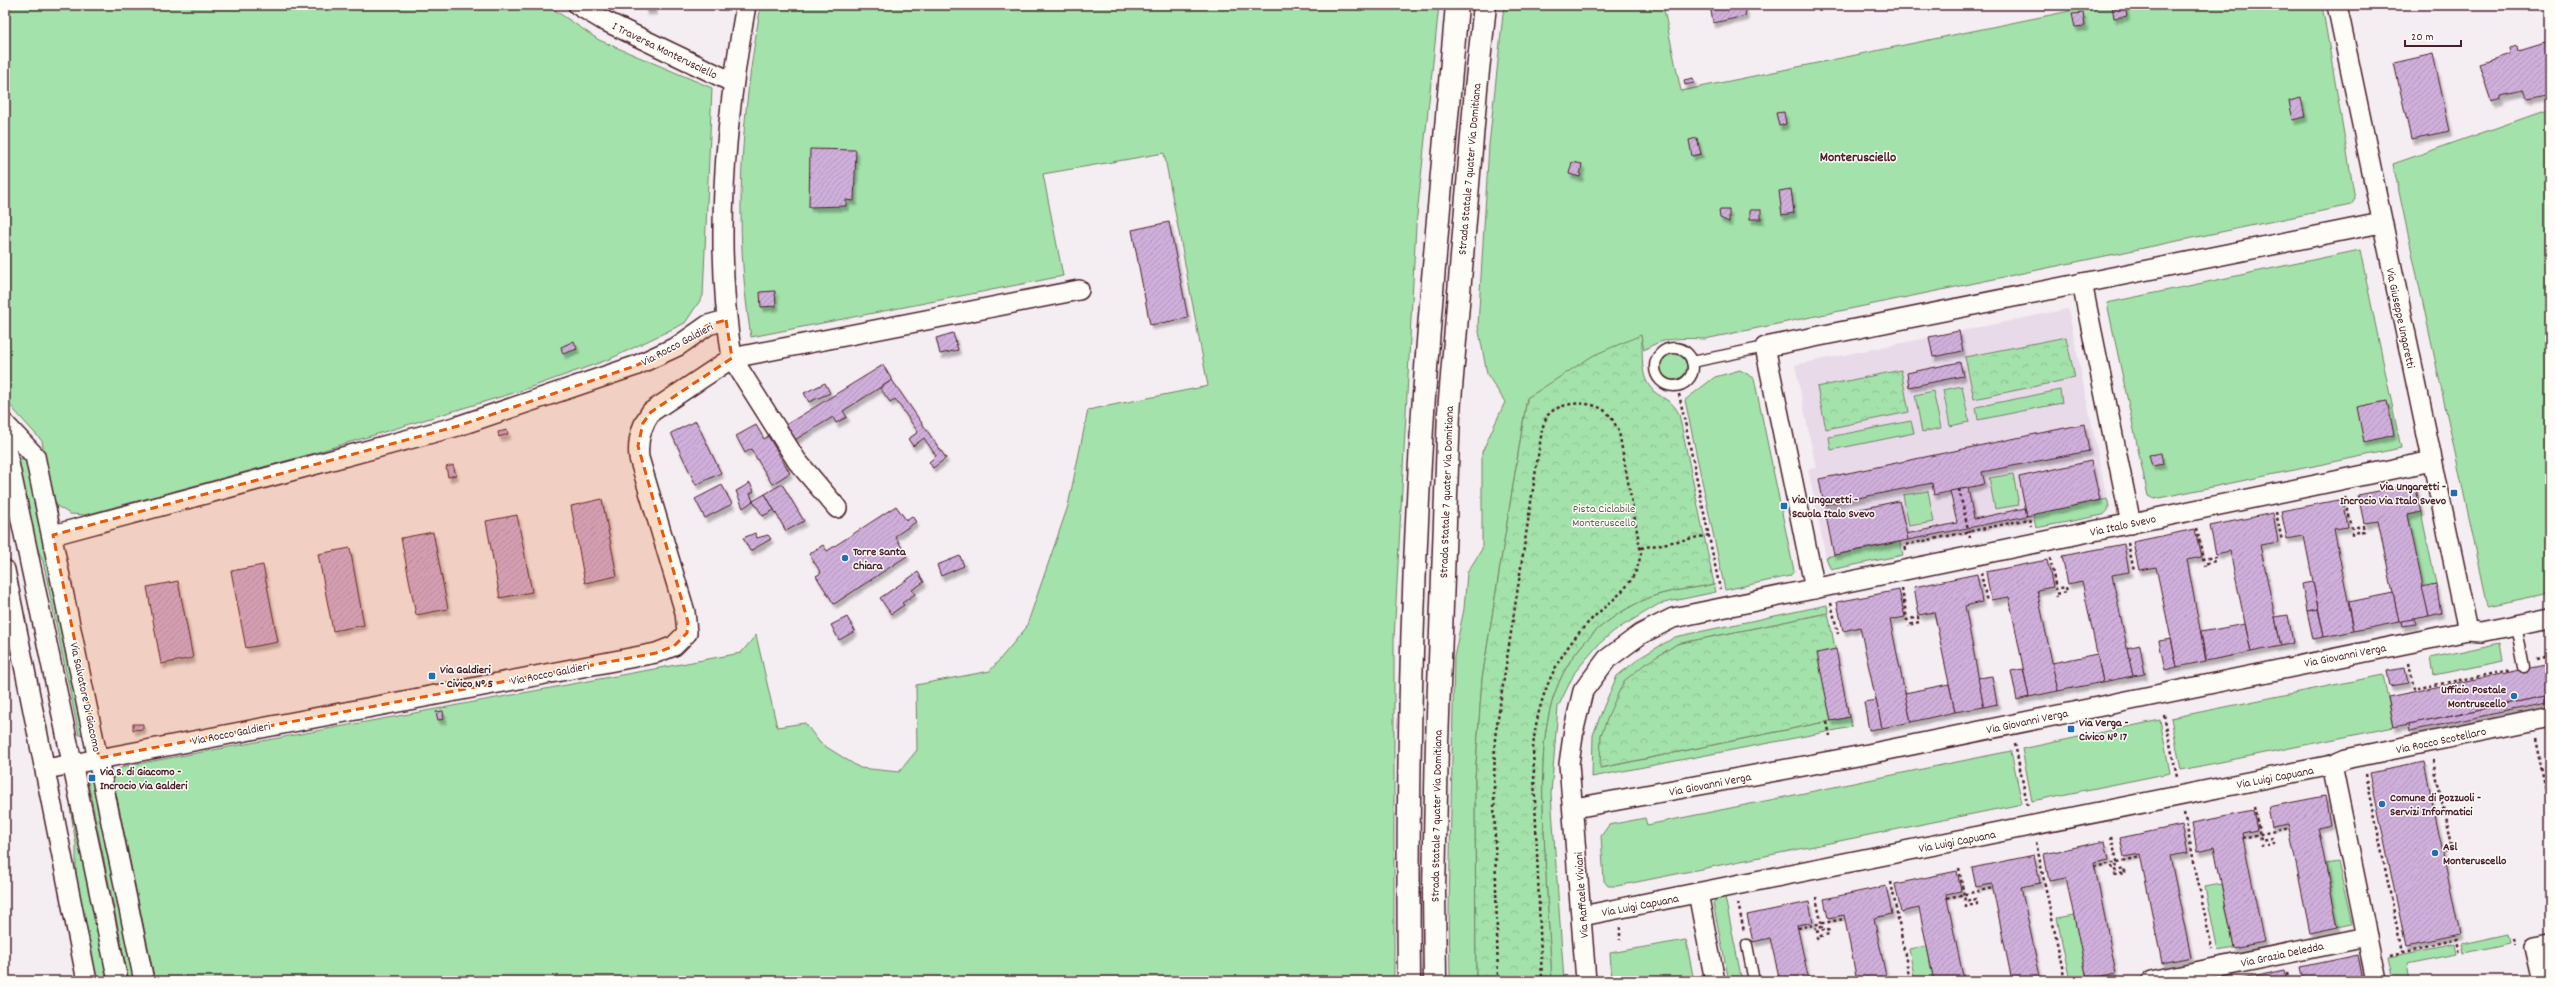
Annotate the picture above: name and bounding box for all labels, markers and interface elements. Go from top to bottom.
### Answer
street label: I Traversa Monterusciello [609,18,720,84]
scale bar [2405,22,2461,48]
text: 20 m [2411,29,2434,46]
street label: Strada Statale 7 quater Via Domitiana [1455,82,1486,256]
district label: Monterusciello [1820,148,1896,168]
street label: Via Giuseppe Ungaretti [2381,267,2418,370]
street label: Via Rocco Galdieri [639,319,717,372]
street label: Strada Statale 7 quater Via Domitiana [1436,405,1459,578]
place label: Via Ungaretti - Incrocio Via Italo Svevo [2340,479,2447,510]
marker: Via Ungaretti - Incrocio Via Italo Svevo [2449,488,2459,498]
place label: Via Ungaretti - Scuola Italo Svevo [1792,492,1875,523]
park label: Pista Ciclabile Monteruscello [1572,501,1636,532]
marker: Via Ungaretti - Scuola Italo Svevo [1779,501,1789,511]
street label: Via Italo Svevo [2089,511,2158,542]
place label: Torre Santa Chiara [853,544,907,575]
marker: Torre Santa Chiara [840,553,850,563]
street label: Via Giovanni Verga [2303,640,2388,673]
street label: Via Salvatore Di Giacomo [65,641,104,754]
street label: Via Rocco Galdieri [510,659,591,690]
place label: Via Galdieri - Civico N° 5 [440,662,494,693]
marker: Via Galdieri - Civico N° 5 [427,671,437,681]
place label: Ufficio Postale Montruscello [2441,682,2507,713]
marker: Ufficio Postale Montruscello [2509,691,2519,701]
street label: Via Giovanni Verga [1985,705,2070,739]
place label: Via Verga - Civico N° 17 [2079,715,2129,746]
street label: Via Rocco Galdieri [191,719,272,750]
marker: Via Verga - Civico N° 17 [2066,724,2076,734]
street label: Via Rocco Scotellaro [2395,724,2488,759]
street label: Strada Statale 7 quater Via Domitiana [1427,729,1448,902]
street label: Via Luigi Capuana [2235,763,2315,794]
place label: Via S. di Giacomo - Incrocio Via Galderi [100,764,188,795]
street label: Via Giovanni Verga [1668,769,1753,802]
marker: Via S. di Giacomo - Incrocio Via Galderi [87,773,97,783]
place label: Comune di Pozzuoli - Servizi Informatici [2390,790,2481,821]
marker: Comune di Pozzuoli - Servizi Informatici [2377,799,2387,809]
street label: Via Luigi Capuana [1917,827,1997,858]
place label: Asl Monteruscello [2443,839,2507,870]
marker: Asl Monteruscello [2430,848,2440,858]
street label: Via Raffaele Viviani [1571,851,1594,939]
street label: Via Luigi Capuana [1600,891,1680,922]
street label: Via Grazia Deledda [2239,938,2326,973]

